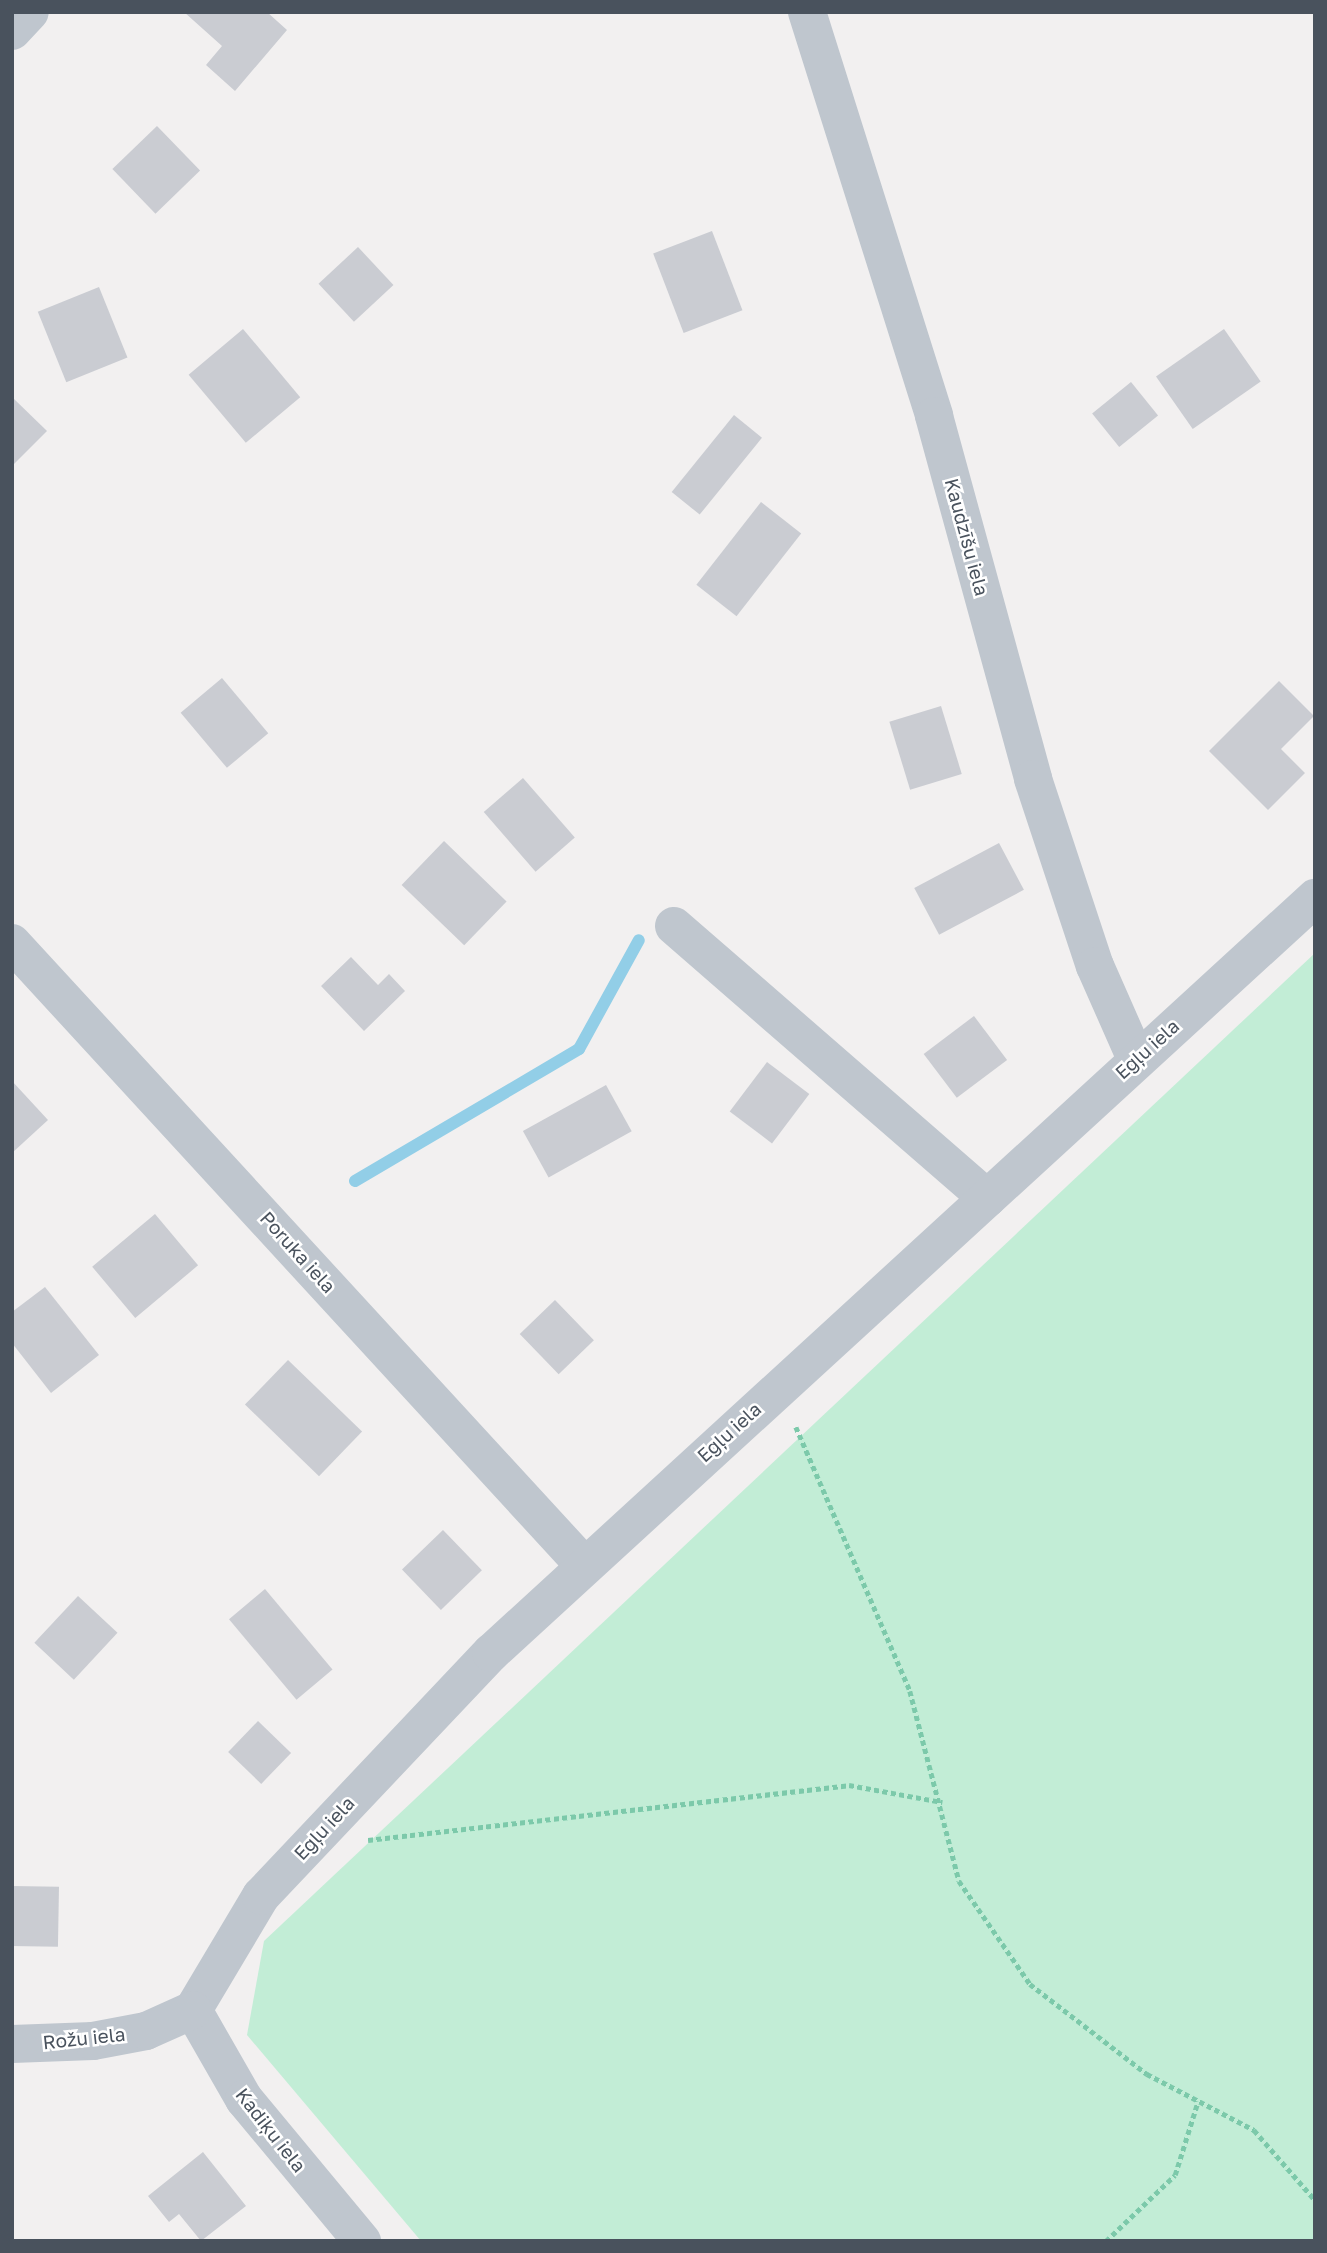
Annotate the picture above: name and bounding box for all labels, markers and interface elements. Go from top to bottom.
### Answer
street label: Kaudzīšu iela [940,476,994,598]
street label: Egļu iela [1110,1014,1184,1084]
street label: Poruka iela [256,1207,340,1297]
street label: Egļu iela [692,1397,766,1467]
street label: Egļu iela [289,1792,359,1864]
street label: Rožu iela [42,2022,126,2054]
street label: Kadiķu iela [231,2083,311,2177]

